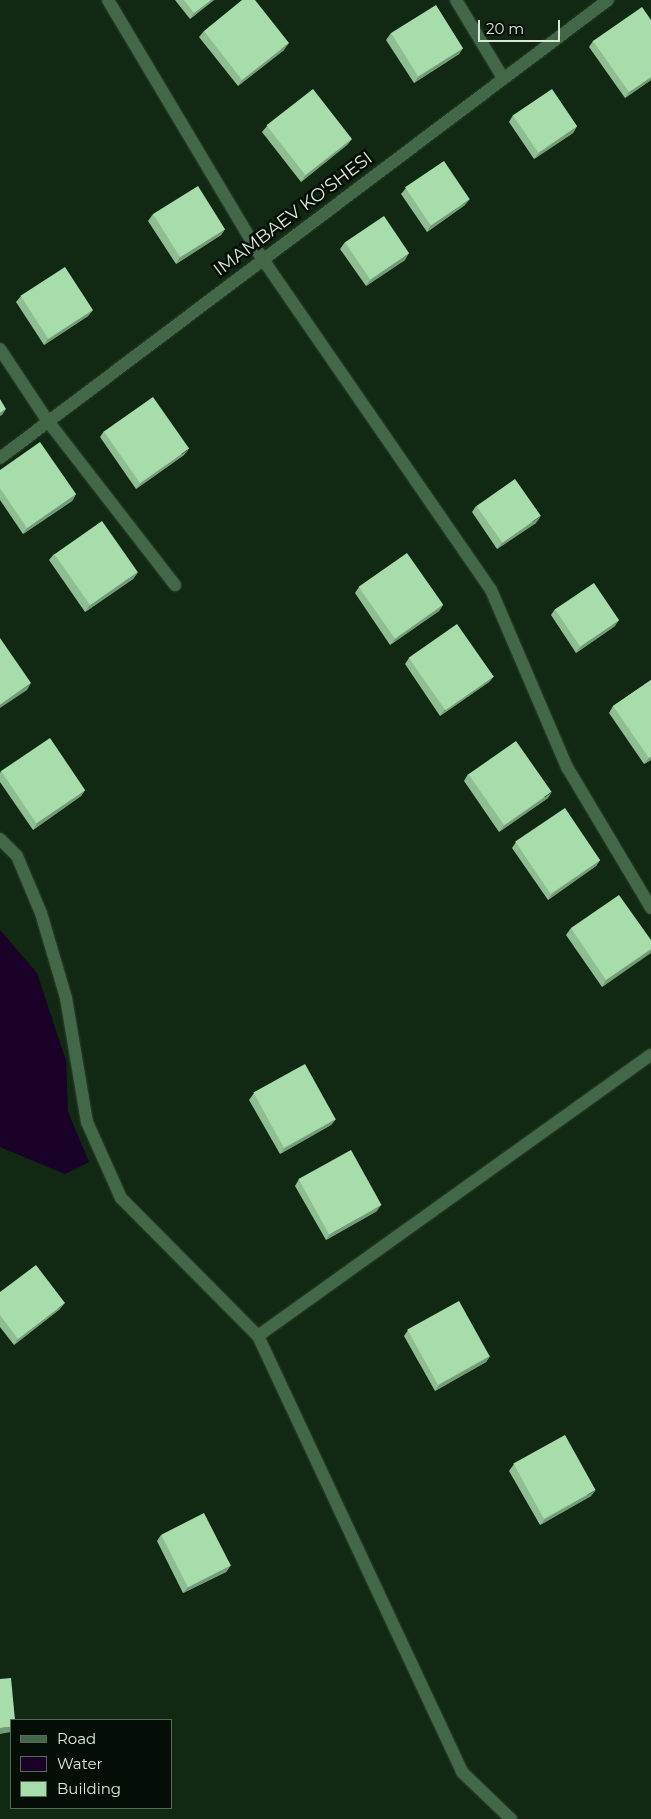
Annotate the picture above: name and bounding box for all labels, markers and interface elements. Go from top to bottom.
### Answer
scale bar [481,10,564,42]
text: 20 m [486,19,524,38]
street label: IMAMBAEV KO'SHESI [209,147,377,281]
legend [10,1719,172,1809]
text: Road [57,1729,96,1748]
text: Water [57,1754,103,1773]
text: Building [57,1779,121,1798]

